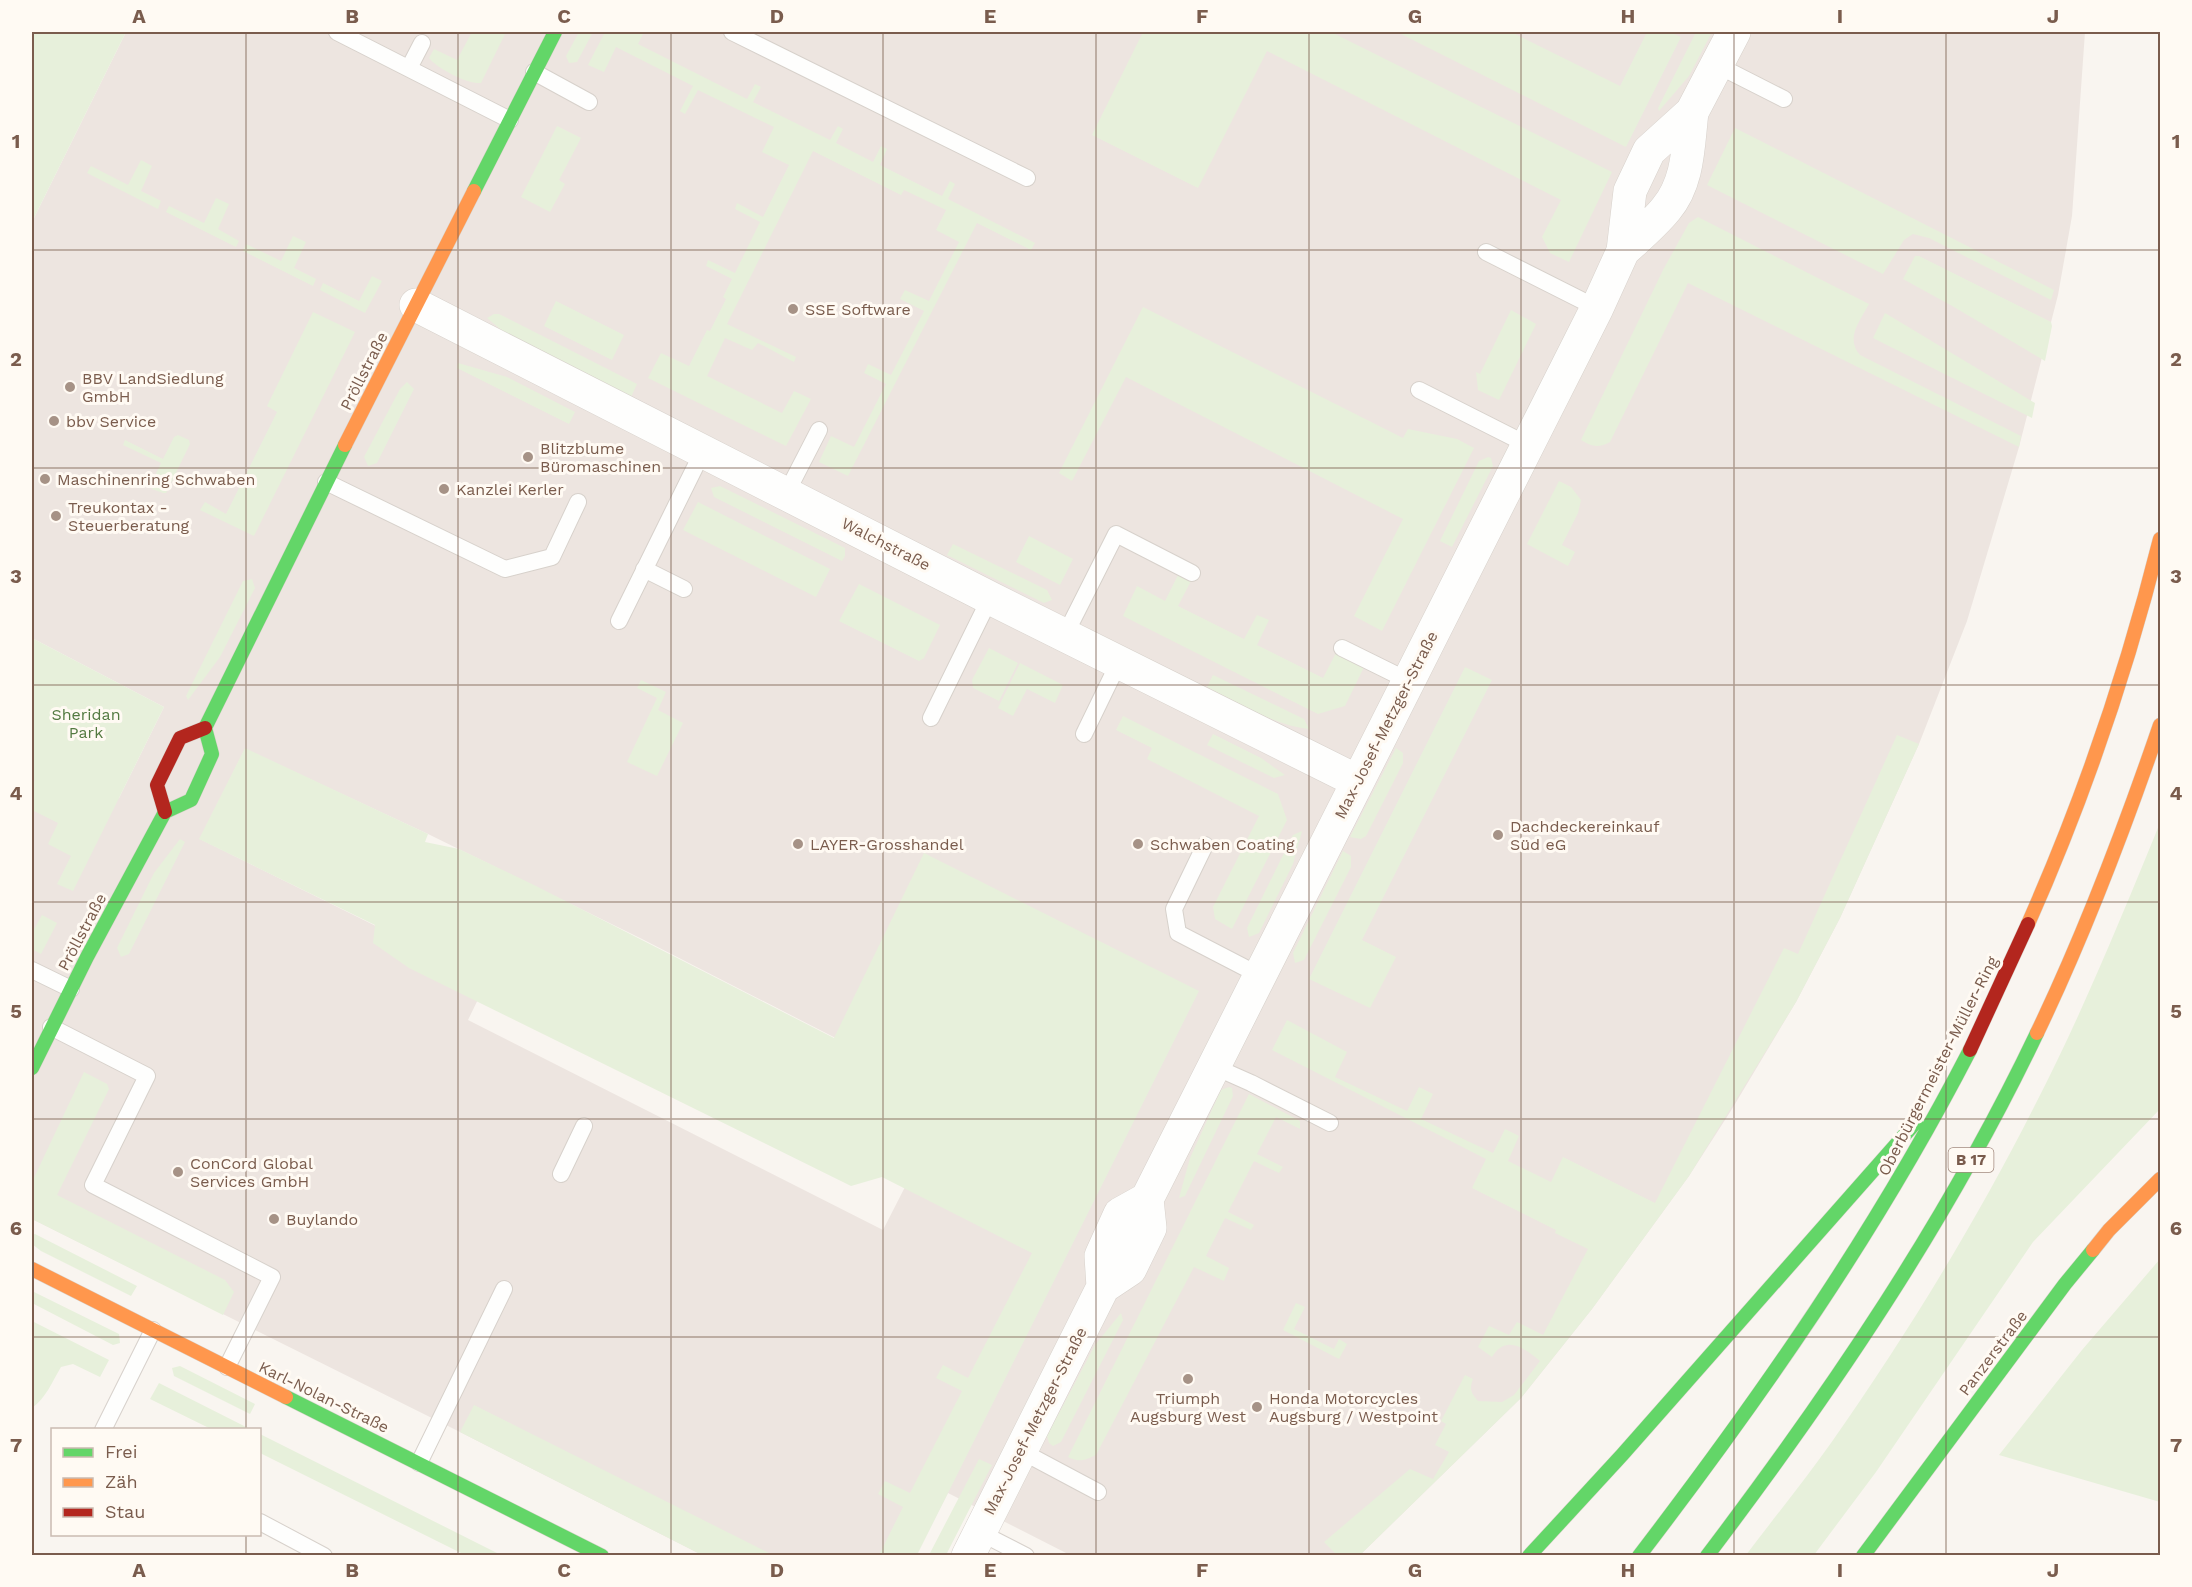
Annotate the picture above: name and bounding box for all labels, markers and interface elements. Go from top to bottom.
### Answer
text: A [132,4,146,28]
text: B [345,4,359,28]
text: C [557,4,571,28]
text: D [770,4,784,28]
text: E [984,4,996,28]
text: F [1196,4,1208,28]
text: G [1408,4,1422,28]
text: H [1621,4,1635,28]
text: I [1837,4,1843,28]
text: J [2047,4,2059,28]
text: 1 [12,129,20,153]
text: 1 [2172,129,2180,153]
place label: SSE Software [805,300,911,319]
marker: SSE Software [786,302,800,316]
street label: Pröllstraße [336,329,392,413]
text: 2 [10,347,22,371]
text: 2 [2170,347,2182,371]
place label: BBV LandSiedlung GmbH [82,369,224,406]
marker: BBV LandSiedlung GmbH [63,380,77,394]
place label: bbv Service [66,412,156,431]
marker: bbv Service [47,414,61,428]
place label: Blitzblume Büromaschinen [540,439,661,476]
marker: Blitzblume Büromaschinen [521,450,535,464]
place label: Maschinenring Schwaben [57,470,255,489]
marker: Maschinenring Schwaben [38,472,52,486]
place label: Kanzlei Kerler [456,480,564,499]
marker: Kanzlei Kerler [437,482,451,496]
place label: Treukontax - Steuerberatung [68,498,190,535]
marker: Treukontax - Steuerberatung [49,509,63,523]
street label: Walchstraße [838,513,934,575]
text: 3 [10,564,22,588]
text: 3 [2170,564,2182,588]
street label: Max-Josef-Metzger-Straße [1330,628,1442,822]
park label: Sheridan Park [51,705,121,742]
text: 4 [10,781,23,805]
text: 4 [2170,781,2183,805]
place label: Dachdeckereinkauf Süd eG [1510,817,1660,854]
marker: Dachdeckereinkauf Süd eG [1491,828,1505,842]
place label: LAYER-Grosshandel [810,835,964,854]
place label: Schwaben Coating [1150,835,1295,854]
marker: LAYER-Grosshandel [791,837,805,851]
marker: Schwaben Coating [1131,837,1145,851]
street label: Pröllstraße [54,890,110,974]
street label: Oberbürgermeister-Müller-Ring [1874,953,2002,1179]
text: 5 [10,999,22,1023]
text: 5 [2170,999,2182,1023]
road number: B 17 [1948,1148,1994,1172]
place label: ConCord Global Services GmbH [190,1154,313,1191]
marker: ConCord Global Services GmbH [171,1165,185,1179]
place label: Buylando [286,1210,358,1229]
marker: Buylando [267,1212,281,1226]
text: 6 [10,1216,22,1240]
text: 6 [2170,1216,2182,1240]
street label: Panzerstraße [1955,1306,2031,1400]
street label: Max-Josef-Metzger-Straße [979,1324,1091,1518]
street label: Karl-Nolan-Straße [256,1357,392,1437]
marker: Triumph Augsburg West [1181,1372,1195,1386]
place label: Triumph Augsburg West [1130,1389,1246,1426]
place label: Honda Motorcycles Augsburg / Westpoint [1269,1389,1438,1426]
marker: Honda Motorcycles Augsburg / Westpoint [1250,1400,1264,1414]
legend [51,1428,261,1536]
text: 7 [10,1433,22,1457]
text: 7 [2170,1433,2182,1457]
text: Frei [105,1441,137,1462]
text: Zäh [105,1471,138,1492]
text: Stau [105,1501,145,1522]
text: A [132,1558,146,1582]
text: B [345,1558,359,1582]
text: C [557,1558,571,1582]
text: D [770,1558,784,1582]
text: E [984,1558,996,1582]
text: F [1196,1558,1208,1582]
text: G [1408,1558,1422,1582]
text: H [1621,1558,1635,1582]
text: I [1837,1558,1843,1582]
text: J [2047,1558,2059,1582]

